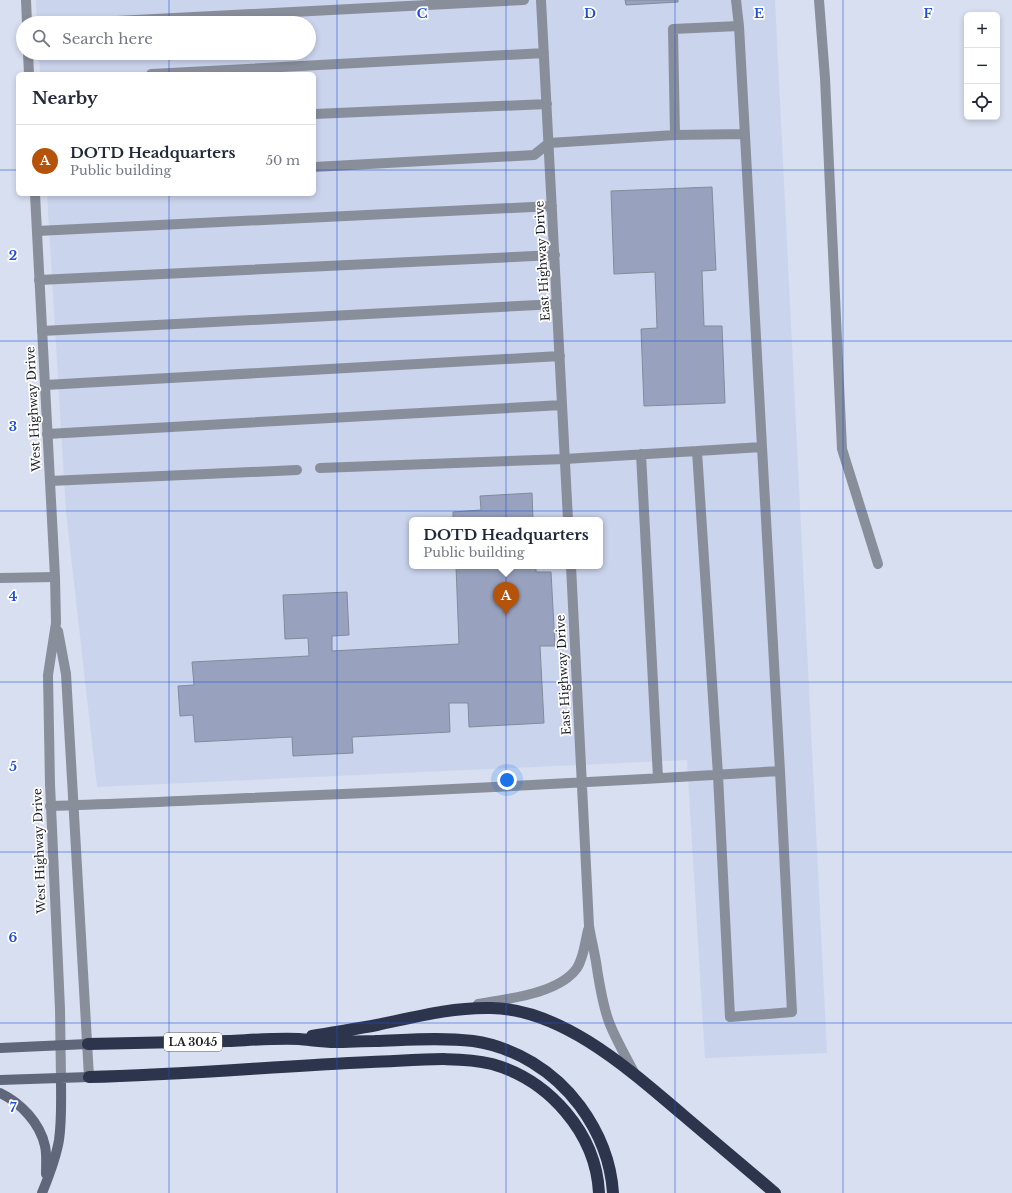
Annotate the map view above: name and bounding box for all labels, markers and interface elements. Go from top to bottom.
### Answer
text: C [417,5,428,22]
text: D [584,5,596,22]
text: E [754,5,764,22]
text: F [924,5,933,22]
map controls [964,12,1000,120]
button: + [964,12,1000,48]
search box [16,16,316,60]
icon: search [30,27,52,49]
text: Search here [62,29,153,48]
button: − [964,48,1000,84]
button: locate [964,84,1000,120]
text: Nearby [32,88,98,109]
text: DOTD Headquarters [70,143,235,162]
text: A [40,152,50,169]
text: 50 m [266,152,300,169]
text: Public building [70,162,171,179]
street label: East Highway Drive [531,200,553,322]
text: 2 [9,247,17,264]
street label: West Highway Drive [22,346,44,473]
text: 3 [9,418,17,435]
popup [409,517,603,569]
text: DOTD Headquarters [423,525,589,544]
text: Public building [423,544,525,561]
pin: A [493,582,519,615]
text: 4 [9,588,18,605]
street label: East Highway Drive [552,614,574,736]
text: 5 [9,758,17,775]
your location [497,770,517,790]
street label: West Highway Drive [29,788,49,915]
text: 6 [9,929,18,946]
road number: LA 3045 [164,1033,222,1051]
text: 7 [10,1099,17,1116]

